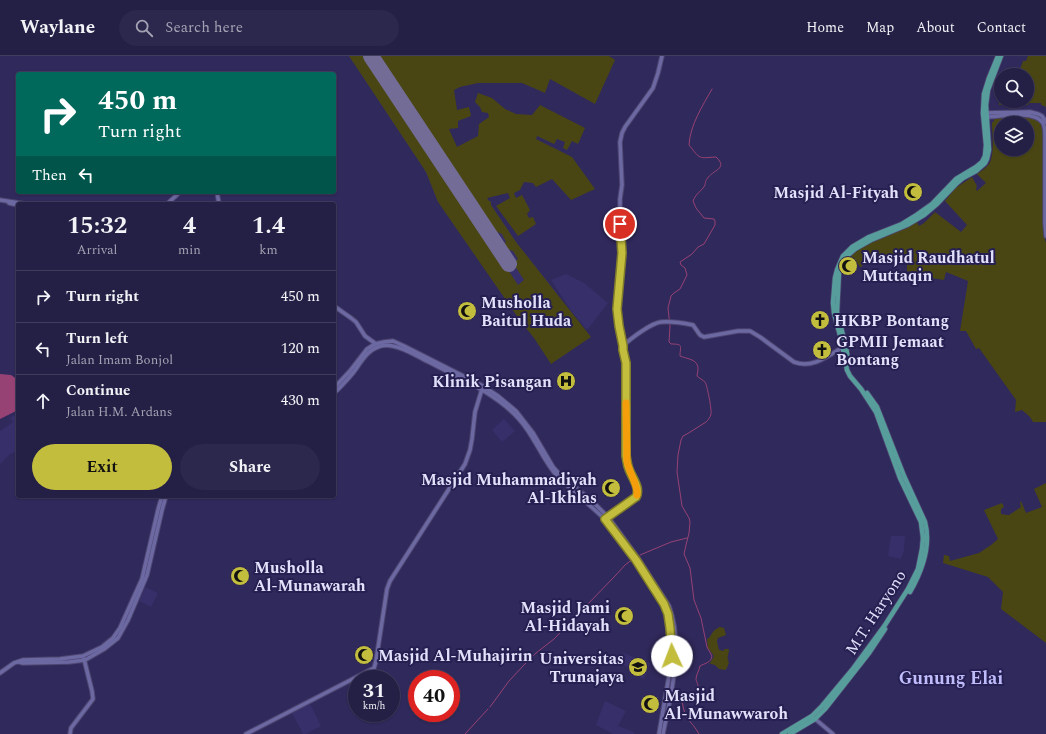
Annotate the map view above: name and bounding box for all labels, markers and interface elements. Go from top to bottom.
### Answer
search box [119,10,399,46]
text: Waylane [20,13,95,42]
text: Search here [165,16,243,39]
icon: search [133,17,155,39]
text: Home [806,17,844,38]
text: Map [866,17,894,38]
text: About [916,17,955,38]
text: Contact [977,17,1026,38]
map controls [994,68,1034,156]
button: search [994,68,1034,108]
text: 450 m [98,79,177,122]
icon: right [32,88,84,140]
button: layers [994,116,1034,156]
text: Turn right [98,118,181,145]
text: Then [32,164,67,187]
icon: left [75,164,97,186]
place label: Masjid Al-Fityah [773,181,899,205]
mosque icon: Masjid Al-Fityah [902,181,924,203]
pin [603,207,637,241]
text: 15:32 [67,208,127,244]
text: 4 [183,208,196,244]
text: 1.4 [252,208,285,244]
icon: arrive [609,213,631,235]
text: Arrival [77,240,117,260]
text: min [178,240,201,260]
text: km [259,240,278,260]
place label: Masjid Raudhatul Muttaqin [862,246,995,288]
mosque icon: Masjid Raudhatul Muttaqin [837,255,859,277]
text: Turn right [66,285,139,308]
text: 450 m [281,285,320,308]
icon: right [32,286,54,308]
place label: Musholla Baitul Huda [481,291,572,333]
mosque icon: Musholla Baitul Huda [456,300,478,322]
church icon: HKBP Bontang [809,309,831,331]
place label: HKBP Bontang [834,309,949,333]
text: Turn left [66,327,128,350]
place label: GPMII Jemaat Bontang [836,330,944,372]
text: 120 m [281,337,320,360]
icon: left [32,338,54,360]
church icon: GPMII Jemaat Bontang [811,339,833,361]
text: Jalan Imam Bonjol [66,350,173,370]
place label: Klinik Pisangan [432,370,552,394]
hospital icon: Klinik Pisangan [555,370,577,392]
text: Continue [66,379,131,402]
text: 430 m [281,389,320,412]
icon: ahead [32,390,54,412]
text: Jalan H.M. Ardans [66,402,172,422]
button: Exit [32,444,172,490]
button: Share [180,444,320,490]
place label: Masjid Muhammadiyah Al-Ikhlas [421,468,597,510]
mosque icon: Masjid Muhammadiyah Al-Ikhlas [600,477,622,499]
place label: Musholla Al-Munawarah [254,556,366,598]
mosque icon: Musholla Al-Munawarah [229,565,251,587]
street label: M.T. Haryono [839,565,912,660]
place label: Masjid Jami Al-Hidayah [520,596,610,638]
mosque icon: Masjid Jami Al-Hidayah [613,605,635,627]
position arrow [651,635,693,677]
mosque icon: Masjid Al-Muhajirin [353,644,375,666]
place label: Masjid Al-Muhajirin [378,644,533,668]
place label: Universitas Trunajaya [539,647,625,689]
school or university icon: Universitas Trunajaya [627,656,649,678]
district label: Gunung Elai [899,665,1003,692]
speed limit sign: 40 [408,670,460,722]
text: 31 [363,676,385,706]
place label: Masjid Al-Munawwaroh [664,684,788,726]
mosque icon: Masjid Al-Munawwaroh [639,693,661,715]
text: km/h [363,698,385,714]

